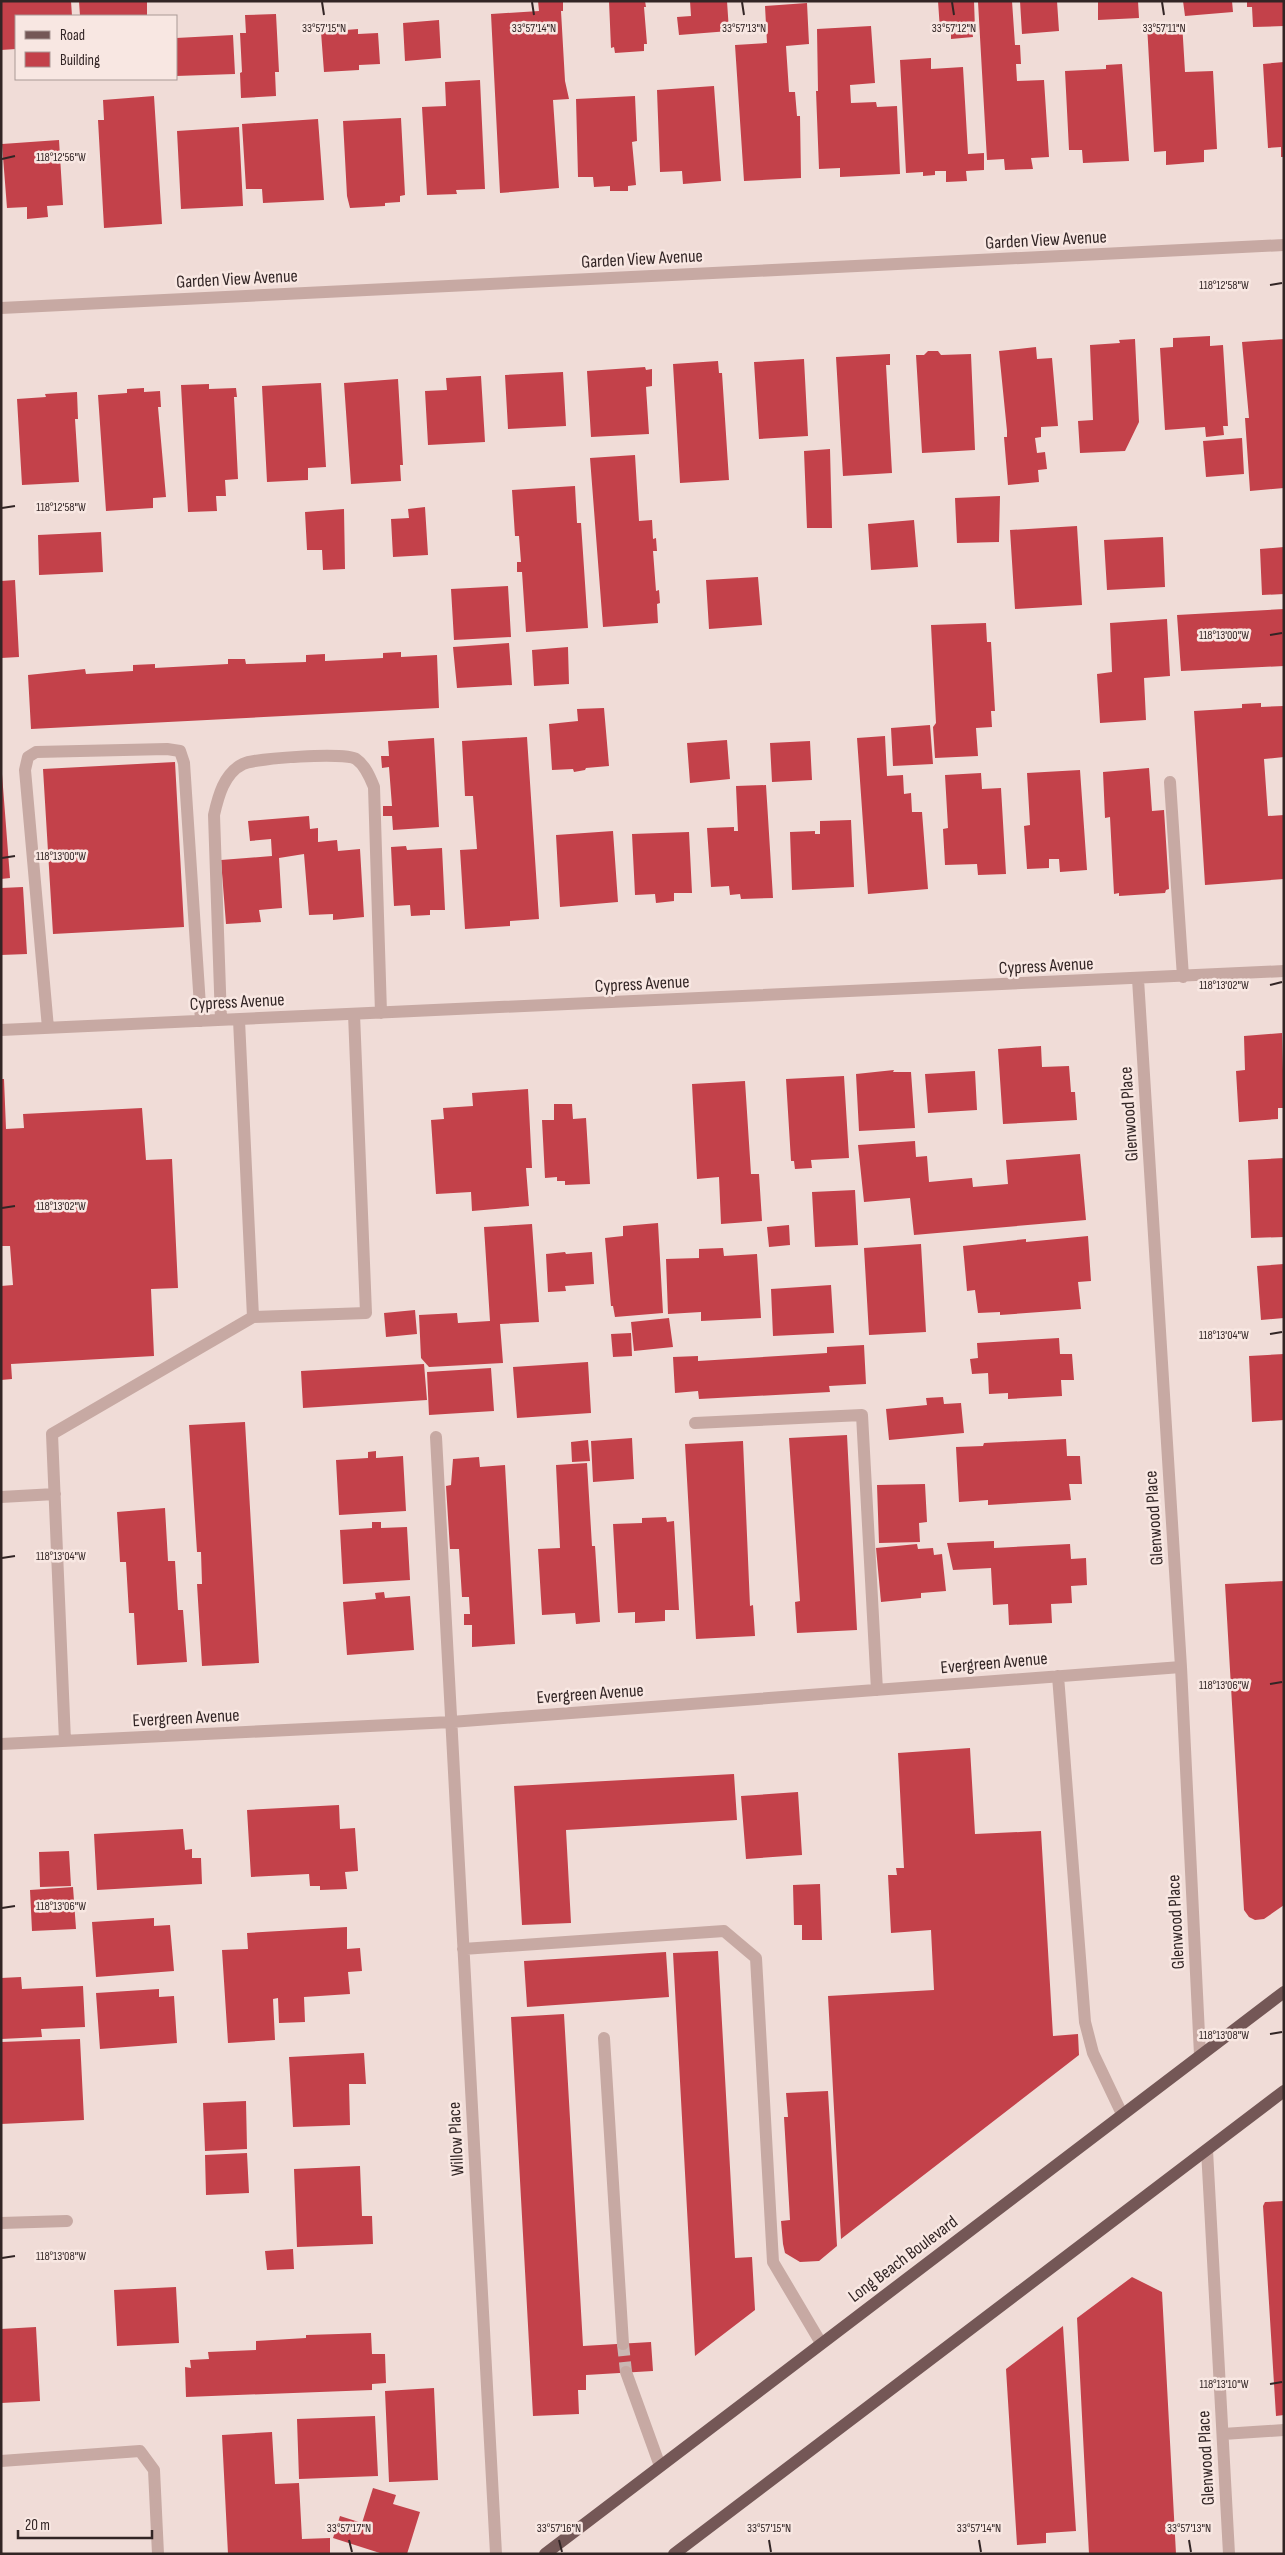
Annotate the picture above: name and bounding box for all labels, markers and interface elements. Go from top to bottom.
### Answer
legend [15,15,178,80]
text: 33°57'15"N [302,21,346,36]
text: 33°57'14"N [512,21,556,36]
text: 33°57'13"N [722,21,766,36]
text: 33°57'12"N [932,21,976,36]
text: 33°57'11"N [1142,21,1186,36]
text: Road [60,26,85,45]
text: Building [60,51,100,70]
text: 118°12'56"W [36,150,86,165]
street label: Garden View Avenue [985,226,1107,254]
street label: Garden View Avenue [581,245,703,273]
street label: Garden View Avenue [176,265,298,293]
text: 118°12'58"W [1199,278,1249,293]
text: 118°12'58"W [36,500,86,515]
text: 118°13'00"W [1199,628,1249,643]
text: 118°13'00"W [36,849,86,864]
street label: Cypress Avenue [998,953,1094,979]
street label: Cypress Avenue [594,971,690,997]
text: 118°13'02"W [1199,978,1249,993]
street label: Cypress Avenue [189,989,285,1015]
street label: Glenwood Place [1115,1066,1143,1162]
text: 118°13'02"W [36,1199,86,1214]
text: 118°13'04"W [1199,1328,1249,1343]
street label: Glenwood Place [1140,1470,1168,1566]
text: 118°13'04"W [36,1549,86,1564]
street label: Evergreen Avenue [940,1648,1048,1678]
text: 118°13'06"W [1199,1678,1249,1693]
street label: Evergreen Avenue [536,1680,644,1708]
street label: Evergreen Avenue [132,1705,240,1731]
street label: Glenwood Place [1163,1874,1189,1970]
text: 118°13'06"W [36,1899,86,1914]
text: 118°13'08"W [1199,2028,1249,2043]
street label: Willow Place [444,2101,468,2177]
street label: Long Beach Boulevard [844,2211,962,2307]
text: 118°13'08"W [36,2249,86,2264]
text: 118°13'10"W [1200,2377,1249,2392]
street label: Glenwood Place [1193,2410,1219,2506]
scale bar [18,2508,151,2540]
text: 20 m [25,2516,50,2535]
text: 33°57'17"N [327,2521,371,2536]
text: 33°57'16"N [537,2521,581,2536]
text: 33°57'15"N [747,2521,791,2536]
text: 33°57'14"N [957,2521,1001,2536]
text: 33°57'13"N [1167,2521,1211,2536]

